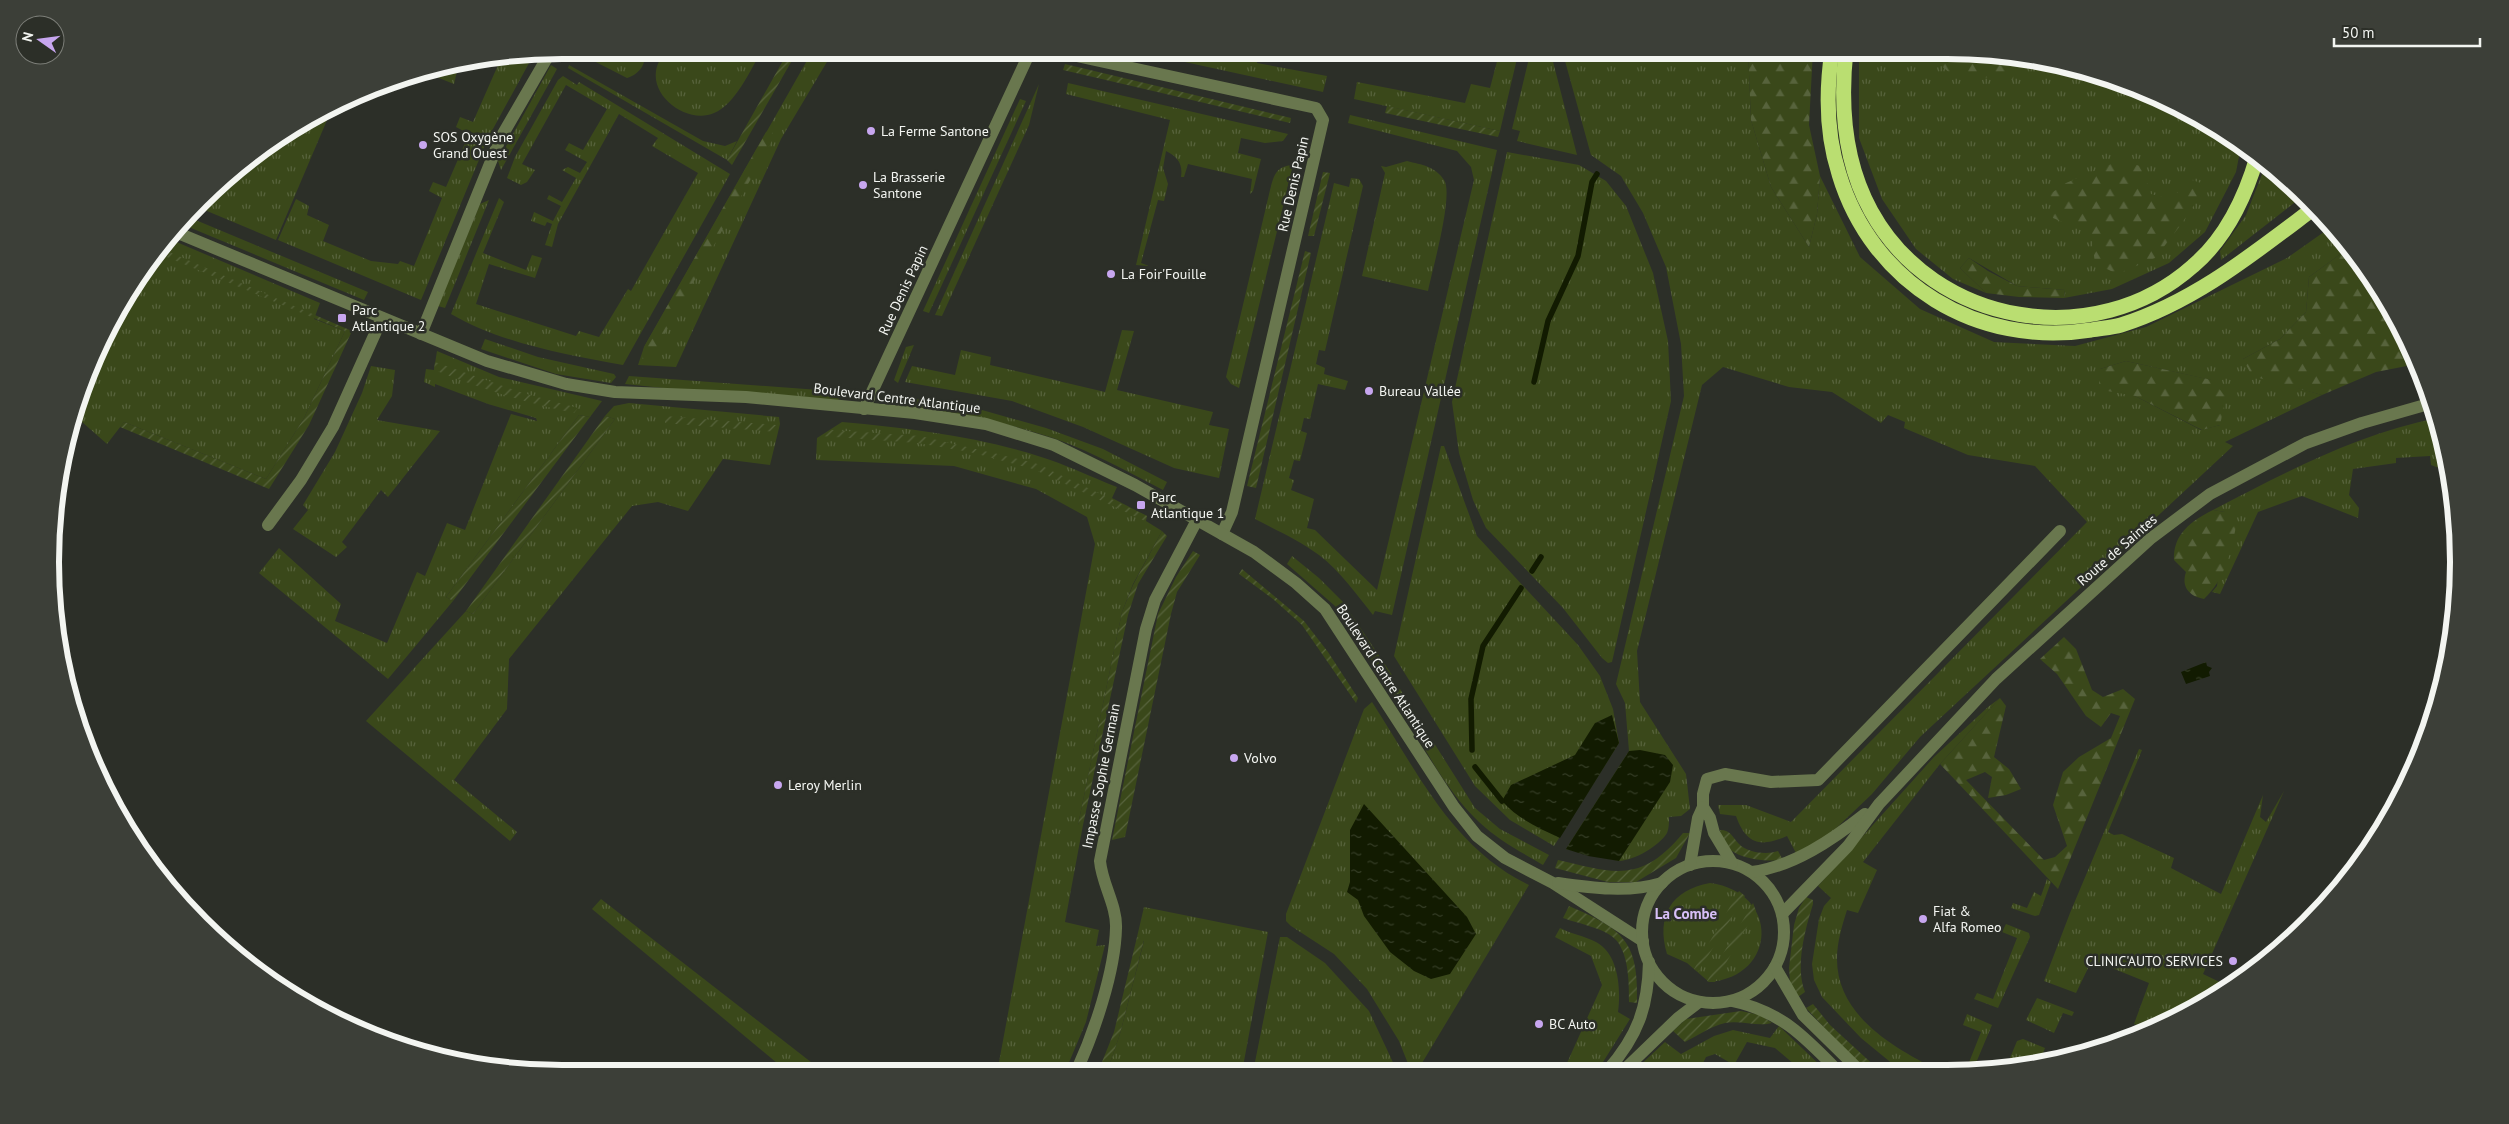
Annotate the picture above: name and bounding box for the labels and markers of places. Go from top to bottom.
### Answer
place label: La Ferme Santone [881,122,989,140]
marker: La Ferme Santone [865,125,877,137]
place label: SOS Oxygène Grand Ouest [433,128,513,162]
marker: SOS Oxygène Grand Ouest [417,139,429,151]
place label: La Brasserie Santone [873,168,945,202]
marker: La Brasserie Santone [857,179,869,191]
place label: La Foir'Fouille [1121,265,1206,283]
marker: La Foir'Fouille [1105,268,1117,280]
place label: Parc Atlantique 2 [352,301,425,335]
marker: Parc Atlantique 2 [336,312,348,324]
place label: Bureau Vallée [1379,382,1461,400]
marker: Bureau Vallée [1363,385,1375,397]
place label: Parc Atlantique 1 [1151,488,1224,522]
marker: Parc Atlantique 1 [1135,499,1147,511]
place label: Volvo [1243,749,1277,767]
marker: Volvo [1228,752,1240,764]
place label: Leroy Merlin [788,776,862,794]
marker: Leroy Merlin [772,779,784,791]
place label: Fiat & Alfa Romeo [1933,902,2001,936]
marker: Fiat & Alfa Romeo [1917,913,1929,925]
place label: CLINIC'AUTO SERVICES [2086,952,2223,970]
marker: CLINIC'AUTO SERVICES [2227,955,2239,967]
place label: BC Auto [1549,1015,1596,1033]
marker: BC Auto [1533,1018,1545,1030]

